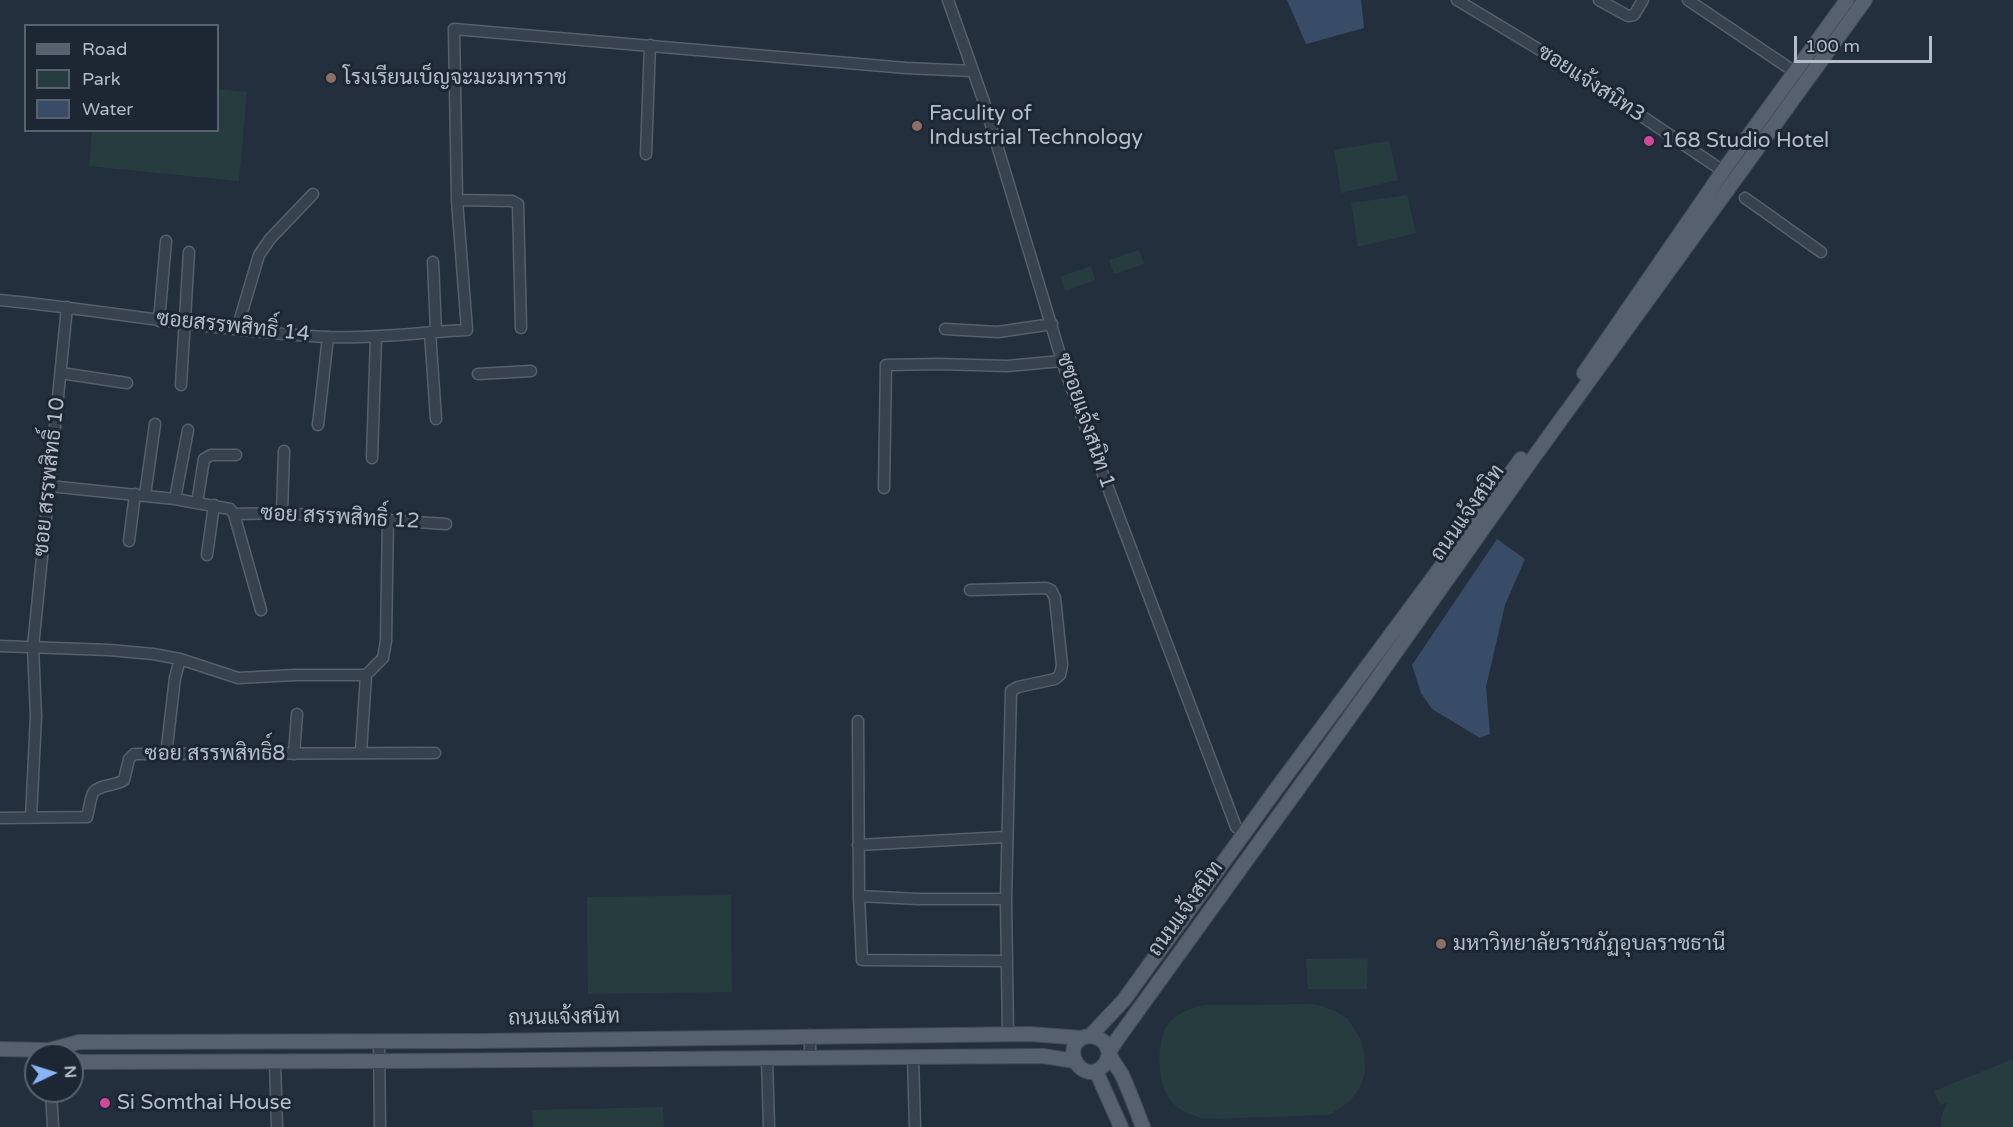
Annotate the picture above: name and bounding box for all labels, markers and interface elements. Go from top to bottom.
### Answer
legend [24,24,219,132]
scale bar [1797,24,1935,62]
text: 100 m [1805,35,1860,57]
text: Road [82,38,127,60]
street label: ซอยแจ้งสนิท3 [1532,40,1650,128]
place label: โรงเรียนเบ็ญจะมะมหาราช [343,65,567,91]
text: Park [82,68,120,90]
marker: โรงเรียนเบ็ญจะมะมหาราช [324,71,338,85]
text: Water [82,98,133,120]
place label: Faculity of Industrial Technology [929,101,1143,151]
marker: Faculity of Industrial Technology [910,119,924,133]
place label: 168 Studio Hotel [1661,128,1829,154]
marker: 168 Studio Hotel [1642,134,1656,148]
street label: ซอยสรรพสิทธิ์ 14 [155,306,311,348]
street label: ซซอยแจ้งสนิท 1 [1050,350,1120,492]
street label: ซอย สรรพสิทธิ์ 10 [29,396,71,558]
street label: ถนนแจ้งสนิท [1426,460,1510,566]
street label: ซอย สรรพสิทธิ์ 12 [260,501,420,535]
street label: ซอย สรรพสิทธิ์8 [145,741,285,767]
street label: ถนนแจ้งสนิท [1143,856,1229,962]
place label: มหาวิทยาลัยราชภัฏอุบลราชธานี [1453,931,1725,957]
marker: มหาวิทยาลัยราชภัฏอุบลราชธานี [1434,937,1448,951]
street label: ถนนแจ้งสนิท [508,1004,620,1032]
north arrow [24,1043,84,1103]
text: N [60,1065,80,1079]
place label: Si Somthai House [117,1090,292,1116]
marker: Si Somthai House [98,1096,112,1110]

